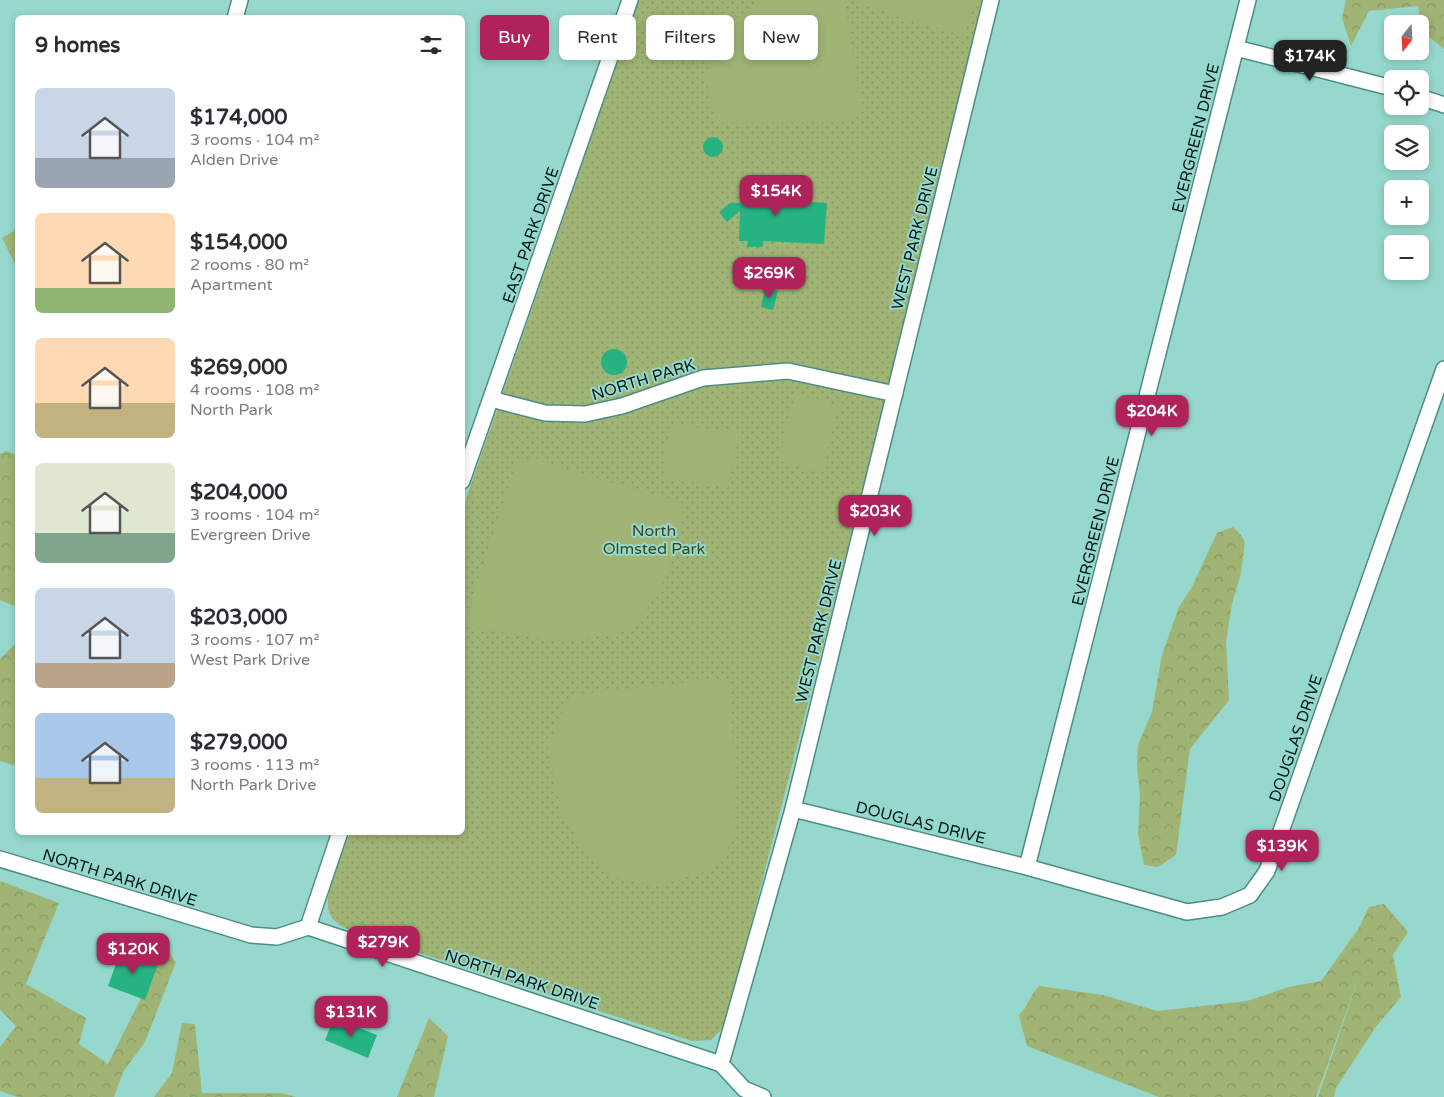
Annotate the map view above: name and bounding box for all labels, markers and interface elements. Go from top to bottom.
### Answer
chip: Buy [480,15,549,60]
chip: Rent [559,15,636,60]
chip: Filters [646,15,734,60]
chip: New [744,15,818,60]
north arrow [1384,15,1429,60]
map controls [1384,15,1429,280]
icon: filters [417,31,445,59]
text: 9 homes [35,33,120,58]
pin: $174K [1275,39,1345,82]
text: $174K [1285,46,1335,66]
street label: EVERGREEN DRIVE [1168,62,1224,215]
button: locate [1384,70,1429,115]
text: $174,000 [190,105,288,130]
icon: home [75,108,135,168]
button: layers [1384,125,1429,170]
text: 3 rooms · 104 m² [190,130,319,150]
text: Alden Drive [190,150,278,170]
street label: WEST PARK DRIVE [887,164,942,312]
street label: EAST PARK DRIVE [498,165,564,306]
pin: $154K [741,174,811,217]
button: + [1384,180,1429,225]
text: $154K [751,181,801,201]
text: $154,000 [190,230,288,255]
icon: home [75,233,135,293]
button: − [1384,235,1429,280]
text: 2 rooms · 80 m² [190,255,309,275]
pin: $269K [734,256,804,299]
text: $269K [744,263,794,283]
text: Apartment [190,275,273,295]
text: $269,000 [190,355,288,380]
street label: NORTH PARK [589,355,698,405]
icon: home [75,358,135,418]
text: 4 rooms · 108 m² [190,380,319,400]
pin: $204K [1117,394,1187,437]
text: North Park [190,400,273,420]
text: $204K [1127,401,1177,421]
street label: EVERGREEN DRIVE [1068,455,1124,608]
text: $204,000 [190,480,288,505]
icon: home [75,483,135,543]
pin: $203K [840,494,910,537]
text: $203K [850,501,900,521]
text: 3 rooms · 104 m² [190,505,319,525]
park label: North Olmsted Park [603,521,706,559]
text: Evergreen Drive [190,525,311,545]
street label: WEST PARK DRIVE [791,557,846,705]
text: $203,000 [190,605,288,630]
icon: home [75,608,135,668]
text: 3 rooms · 107 m² [190,630,319,650]
text: West Park Drive [190,650,310,670]
street label: DOUGLAS DRIVE [1265,672,1327,805]
text: $279,000 [190,730,288,755]
icon: home [75,733,135,793]
text: 3 rooms · 113 m² [190,755,319,775]
text: North Park Drive [190,775,316,795]
street label: DOUGLAS DRIVE [854,797,988,849]
pin: $139K [1247,830,1317,872]
text: $139K [1257,836,1307,856]
street label: NORTH PARK DRIVE [40,845,200,911]
pin: $279K [348,926,418,968]
pin: $120K [98,932,168,975]
text: $279K [358,932,408,952]
text: $120K [108,939,158,959]
street label: NORTH PARK DRIVE [442,946,601,1014]
pin: $131K [316,996,386,1038]
text: $131K [326,1002,376,1022]

